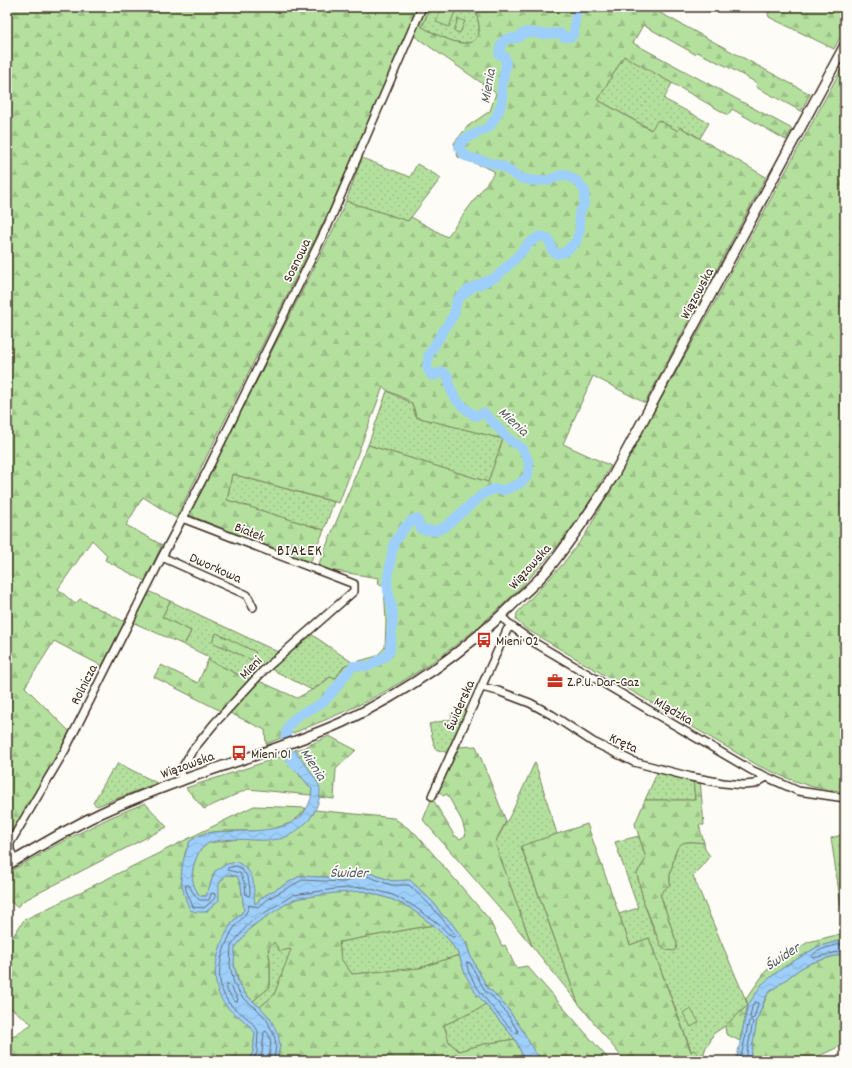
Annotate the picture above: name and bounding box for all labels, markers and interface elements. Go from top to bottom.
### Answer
water label: Mienia [475,66,503,105]
street label: Sosnowa [279,235,317,286]
street label: Wiązowska [676,264,720,323]
water label: Mienia [492,403,534,443]
street label: Białek [231,518,268,548]
street label: Wiązowska [504,540,557,595]
district label: BIAŁEK [277,541,323,563]
street label: Dworkowa [186,548,245,589]
bus stop icon: Mieni 02 [475,631,493,649]
place label: Mieni 02 [496,632,539,652]
street label: Mieni [235,652,268,685]
street label: Rolnicza [66,661,104,709]
office icon: Z.P.U. Dar-Gaz [546,672,564,690]
place label: Z.P.U. Dar-Gaz [567,673,640,693]
street label: Świderska [441,677,481,734]
street label: Mlądzka [650,693,697,731]
street label: Kręta [606,729,641,759]
bus stop icon: Mieni 01 [230,744,248,762]
water label: Mienia [294,744,332,786]
place label: Mieni 01 [251,745,291,765]
street label: Wiązowska [158,747,218,785]
water label: Świder [330,863,369,885]
water label: Świder [761,937,806,977]

